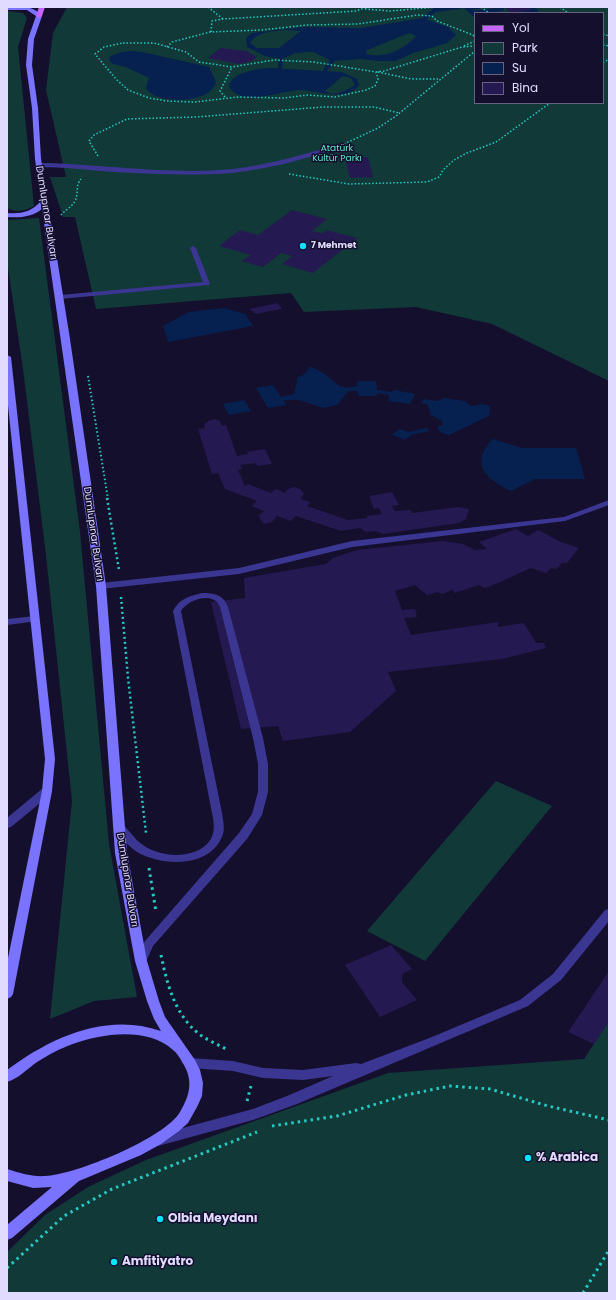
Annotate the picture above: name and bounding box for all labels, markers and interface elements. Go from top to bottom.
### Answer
legend [474,12,604,104]
text: Yol [512,19,530,36]
text: Park [512,39,538,56]
text: Su [512,59,527,76]
text: Bina [512,79,538,96]
park label: Atatürk Kültür Parkı [312,144,362,165]
street label: Dumlupınar Bulvarı [33,165,59,261]
marker: 7 Mehmet [298,241,308,251]
place label: 7 Mehmet [311,241,356,251]
street label: Dumlupınar Bulvarı [80,486,106,582]
street label: Dumlupınar Bulvarı [114,832,140,928]
place label: % Arabica [536,1151,598,1165]
marker: % Arabica [523,1153,533,1163]
place label: Olbia Meydanı [168,1212,258,1226]
marker: Olbia Meydanı [155,1214,165,1224]
place label: Amfitiyatro [122,1255,193,1269]
marker: Amfitiyatro [109,1257,119,1267]

